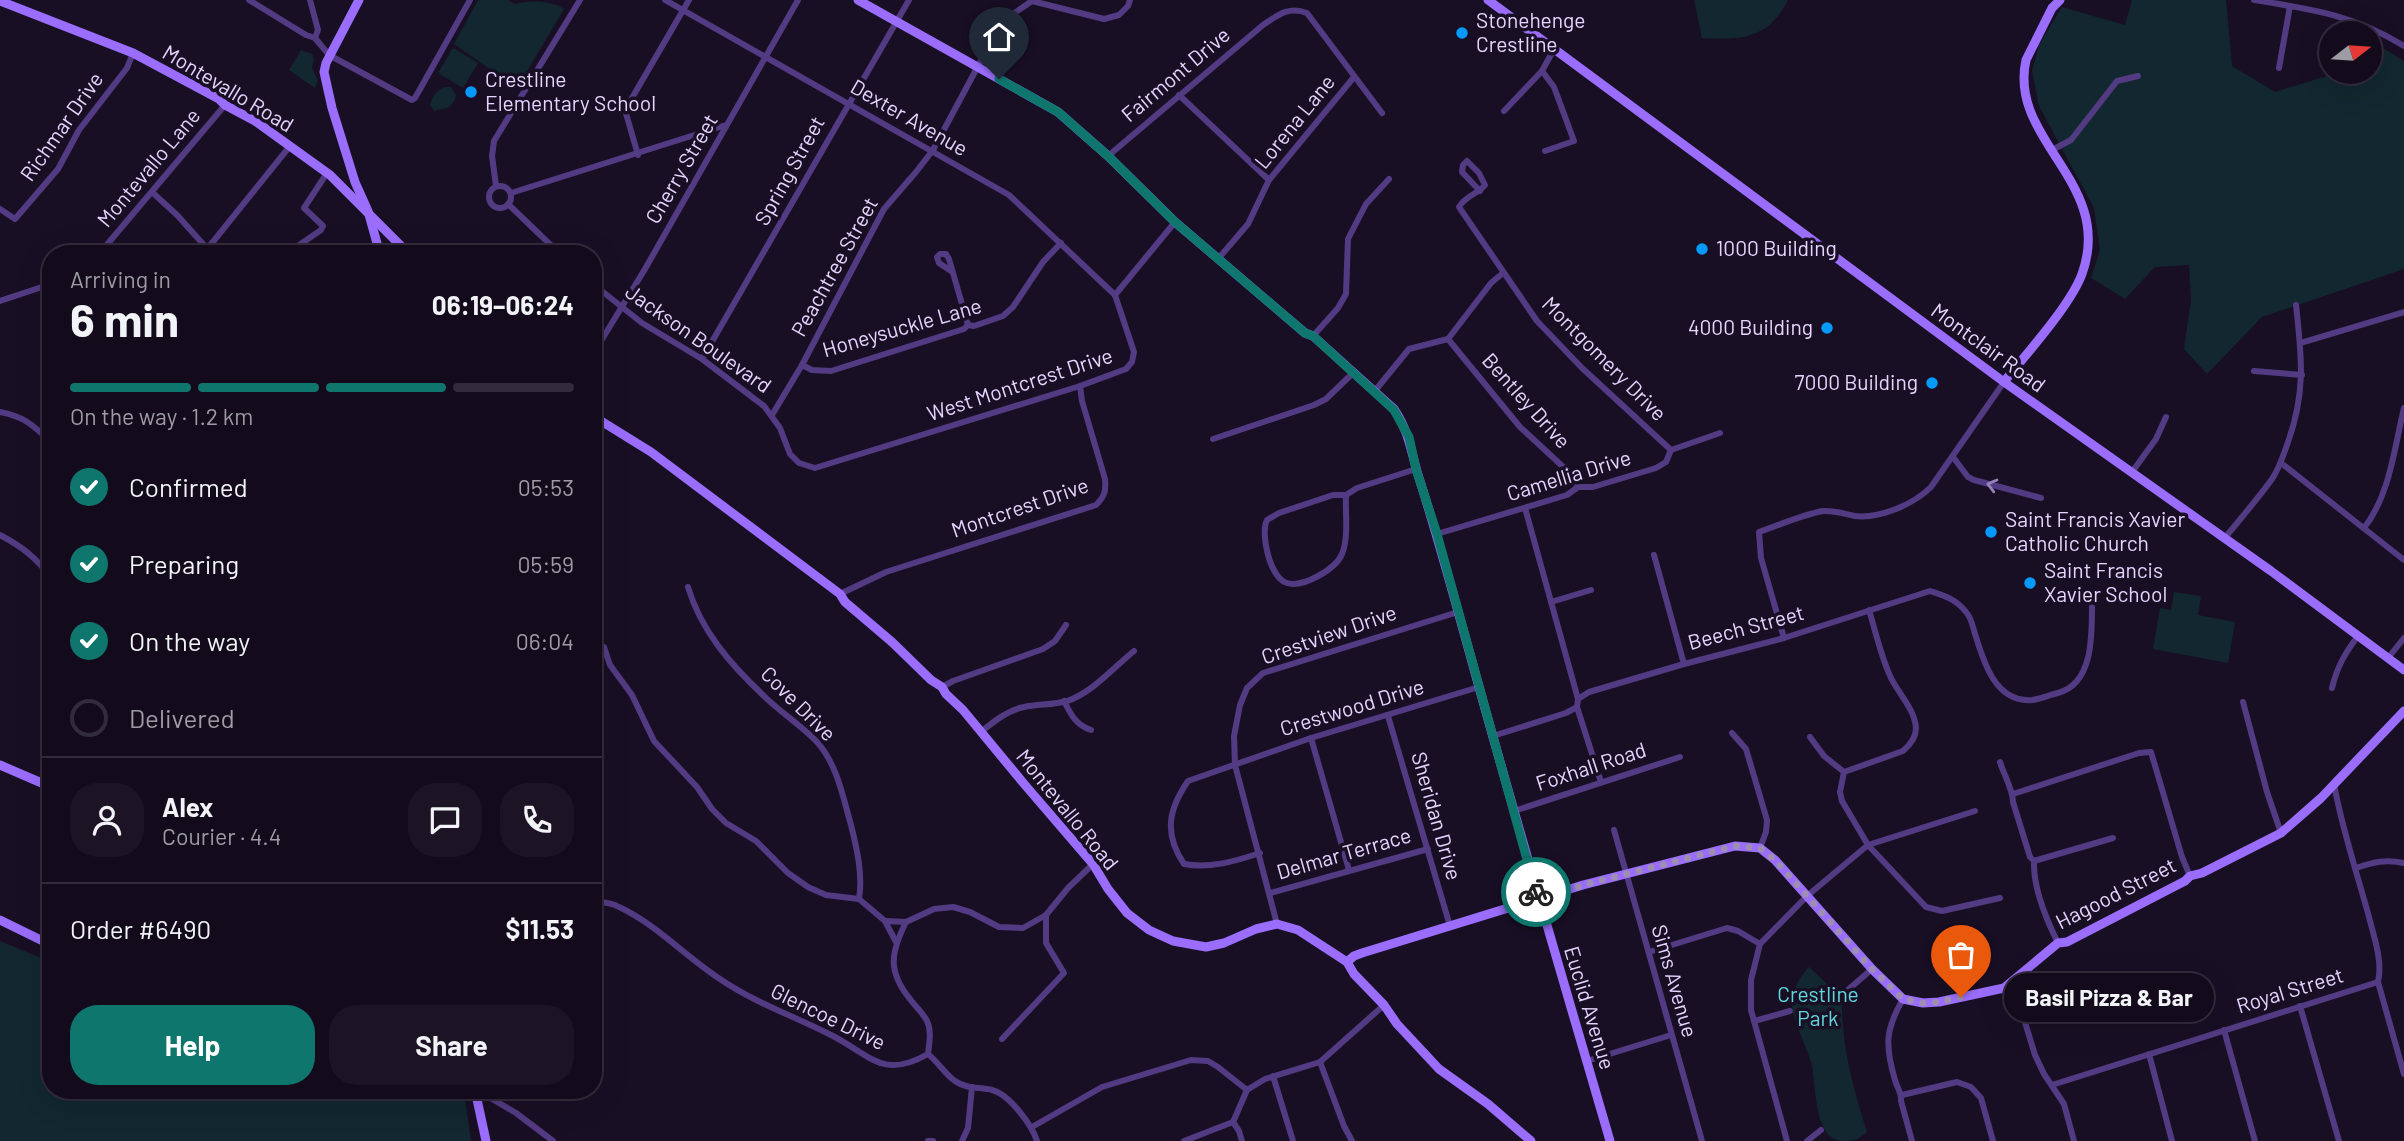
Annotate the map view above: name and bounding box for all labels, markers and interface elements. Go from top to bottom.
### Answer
pin [969,7,1029,79]
place label: Stonehenge Crestline [1476,7,1586,56]
icon: home [980,18,1018,56]
street label: Fairmont Drive [1116,21,1234,126]
north arrow [2319,21,2382,84]
map controls [2319,21,2382,84]
marker: Stonehenge Crestline [1454,25,1470,41]
street label: Montevallo Road [159,39,299,137]
place label: Crestline Elementary School [485,66,656,115]
street label: Richmar Drive [14,67,107,185]
street label: Lorena Lane [1248,69,1339,173]
street label: Dexter Avenue [847,73,973,160]
marker: Crestline Elementary School [463,84,479,100]
street label: Montevallo Lane [91,103,205,231]
street label: Cherry Street [639,109,722,227]
street label: Spring Street [748,111,829,229]
street label: Peachtree Street [785,192,882,340]
place label: 1000 Building [1716,235,1837,260]
marker: 1000 Building [1694,241,1710,257]
text: Arriving in [70,265,171,293]
street label: Jackson Boulevard [621,278,777,397]
text: 06:19–06:24 [432,289,574,320]
text: 6 min [70,291,179,346]
street label: Montgomery Drive [1538,291,1672,425]
street label: Honeysuckle Lane [819,292,984,361]
street label: Montclair Road [1927,297,2051,397]
place label: 4000 Building [1688,314,1813,339]
marker: 4000 Building [1819,320,1835,336]
street label: West Montcrest Drive [924,342,1115,425]
street label: Bentley Drive [1478,347,1576,453]
place label: 7000 Building [1795,369,1918,394]
marker: 7000 Building [1924,375,1940,391]
text: On the way · 1.2 km [70,402,253,430]
street label: Camellia Drive [1503,444,1634,505]
icon: check [70,468,108,506]
text: Confirmed [129,471,248,502]
street label: Montcrest Drive [948,471,1091,542]
text: 05:53 [518,473,574,501]
one-way arrow [1986,479,1998,494]
place label: Saint Francis Xavier Catholic Church [2005,506,2186,555]
marker: Saint Francis Xavier Catholic Church [1983,524,1999,540]
icon: check [70,545,108,583]
text: Preparing [129,548,239,579]
text: 05:59 [518,550,574,578]
place label: Saint Francis Xavier School [2044,557,2167,606]
marker: Saint Francis Xavier School [2022,575,2038,591]
street label: Crestview Drive [1258,599,1399,668]
street label: Beech Street [1685,599,1806,654]
icon: check [70,622,108,660]
text: On the way [129,625,250,656]
text: 06:04 [516,627,574,655]
street label: Cove Drive [756,660,842,746]
street label: Crestwood Drive [1277,673,1427,740]
text: Delivered [129,702,235,733]
street label: Foxhall Road [1532,736,1649,795]
street label: Montevallo Road [1012,744,1125,875]
street label: Sheridan Drive [1407,749,1468,883]
button: person [70,783,144,857]
button: chat [408,783,482,857]
button: phone [500,783,574,857]
text: Alex [162,791,213,822]
street label: Delmar Terrace [1273,821,1414,884]
text: Courier · 4.4 [162,822,281,850]
street label: Hagood Street [2051,852,2180,934]
courier [1501,857,1571,927]
icon: bike [1517,873,1555,911]
text: Order #6490 [70,913,211,944]
text: $11.53 [505,913,574,944]
street label: Sims Avenue [1647,921,1703,1040]
pin [1931,925,1991,997]
icon: bag [1942,936,1980,974]
street label: Euclid Avenue [1560,943,1621,1072]
street label: Royal Street [2233,961,2346,1018]
callout: Basil Pizza & Bar [2003,972,2213,1021]
street label: Glencoe Drive [767,977,890,1054]
park label: Crestline Park [1777,981,1859,1030]
text: Basil Pizza & Bar [2025,983,2193,1011]
button: Help [70,1005,315,1085]
button: Share [329,1005,574,1085]

